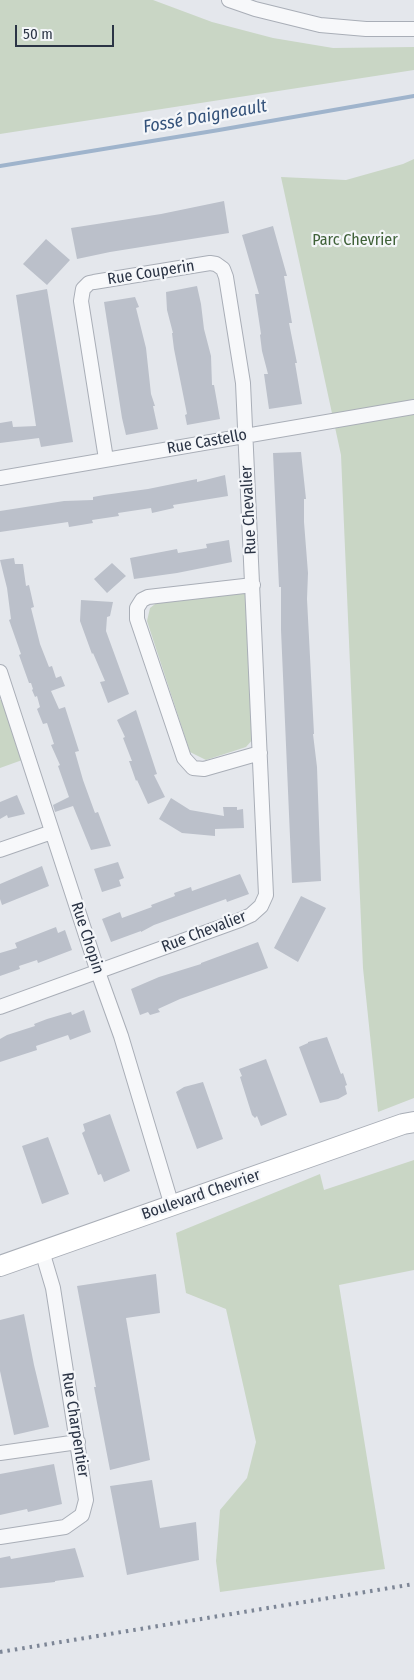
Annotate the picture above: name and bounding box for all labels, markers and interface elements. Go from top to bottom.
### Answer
scale bar [18,15,116,47]
text: 50 m [23,25,53,43]
water label: Fossé Daigneault [141,95,269,139]
park label: Parc Chevrier [312,231,398,251]
street label: Rue Couperin [106,257,196,289]
street label: Rue Castello [165,426,249,458]
street label: Rue Chevalier [237,465,261,555]
street label: Rue Chopin [66,900,108,976]
street label: Rue Chevalier [159,907,249,957]
street label: Boulevard Chevrier [139,1166,263,1224]
street label: Rue Charpentier [57,1371,93,1479]

